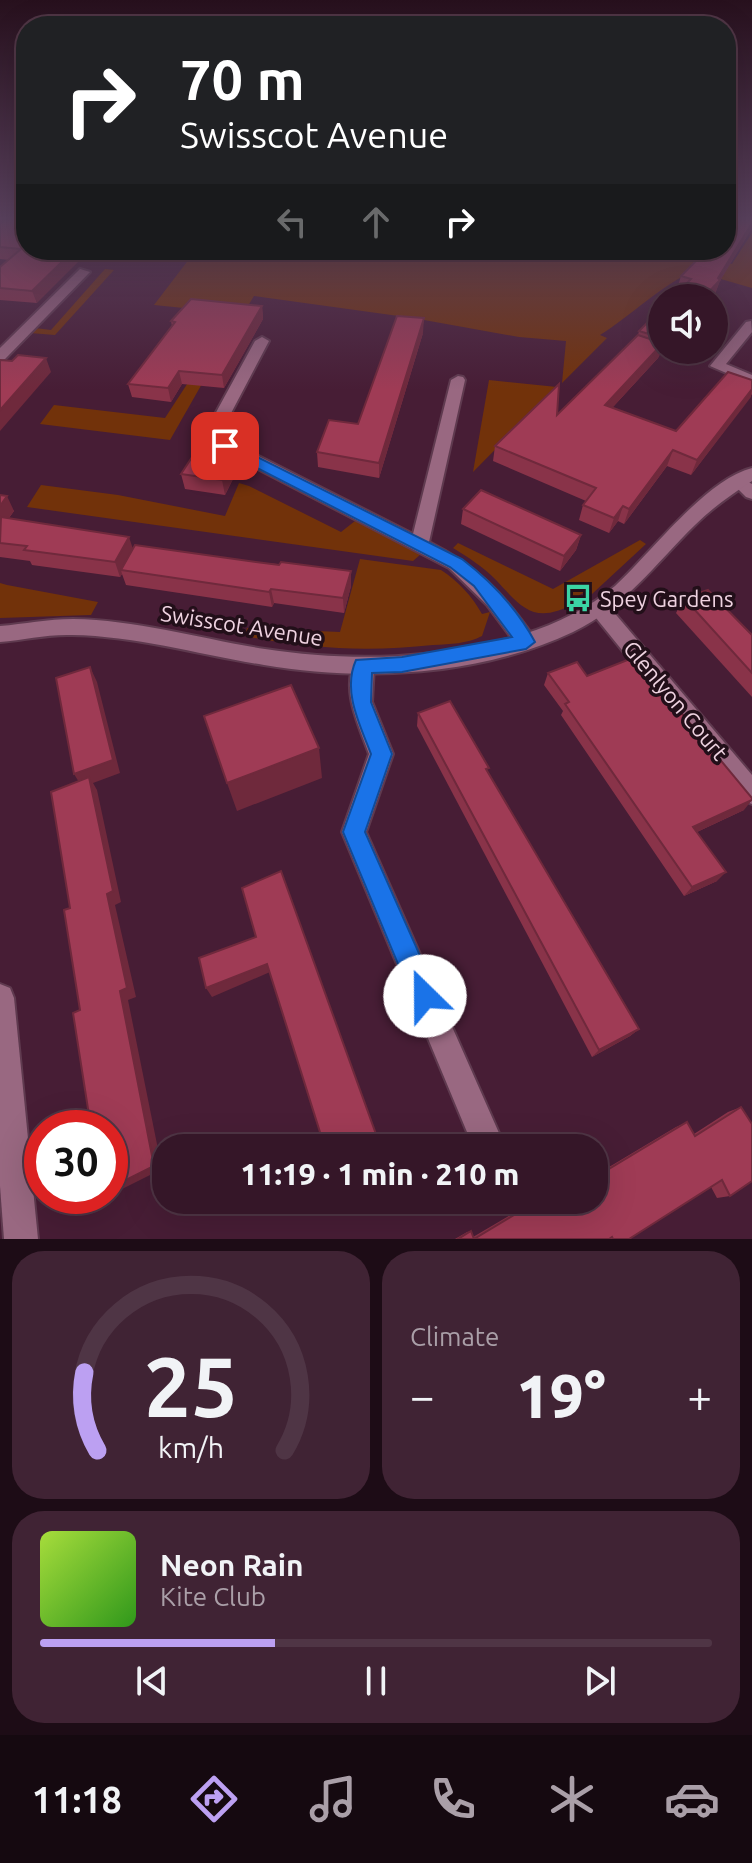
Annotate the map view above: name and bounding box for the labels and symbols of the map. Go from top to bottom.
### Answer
pin [191,412,259,480]
bus stop icon: Spey Gardens [563,583,593,613]
place label: Spey Gardens [600,586,734,611]
street label: Swisscot Avenue [159,600,325,650]
street label: Glenlyon Court [619,635,733,765]
position arrow [383,954,467,1038]
speed limit sign: 30 [24,1110,128,1214]

